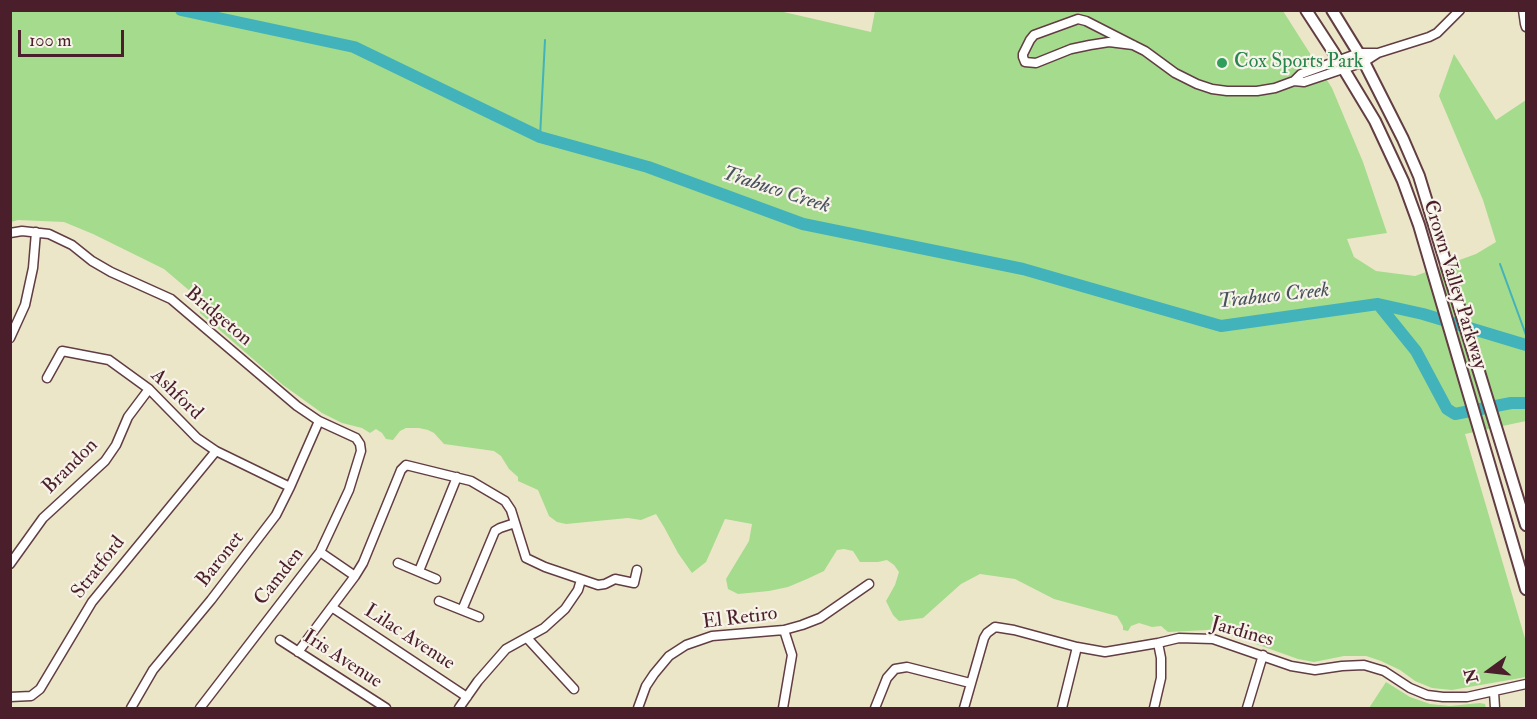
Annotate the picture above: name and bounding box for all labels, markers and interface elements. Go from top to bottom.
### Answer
scale bar [21,18,128,56]
text: 100 m [29,29,72,52]
place label: Cox Sports Park [1234,51,1363,75]
marker: Cox Sports Park [1215,56,1229,70]
water label: Trabuco Creek [719,162,833,220]
street label: Crown Valley Parkway [1417,197,1491,373]
water label: Trabuco Creek [1217,279,1331,315]
street label: Bridgeton [180,282,256,352]
street label: Ashford [145,364,207,426]
street label: Brandon [38,434,104,500]
street label: Baronet [192,528,250,592]
street label: Stratford [67,532,131,604]
street label: Camden [250,543,310,611]
street label: Lilac Avenue [359,600,459,676]
street label: El Retiro [701,603,779,635]
street label: Jardines [1208,613,1276,653]
street label: Iris Avenue [298,625,386,695]
north arrow [1459,641,1519,701]
text: N [1460,666,1483,685]

